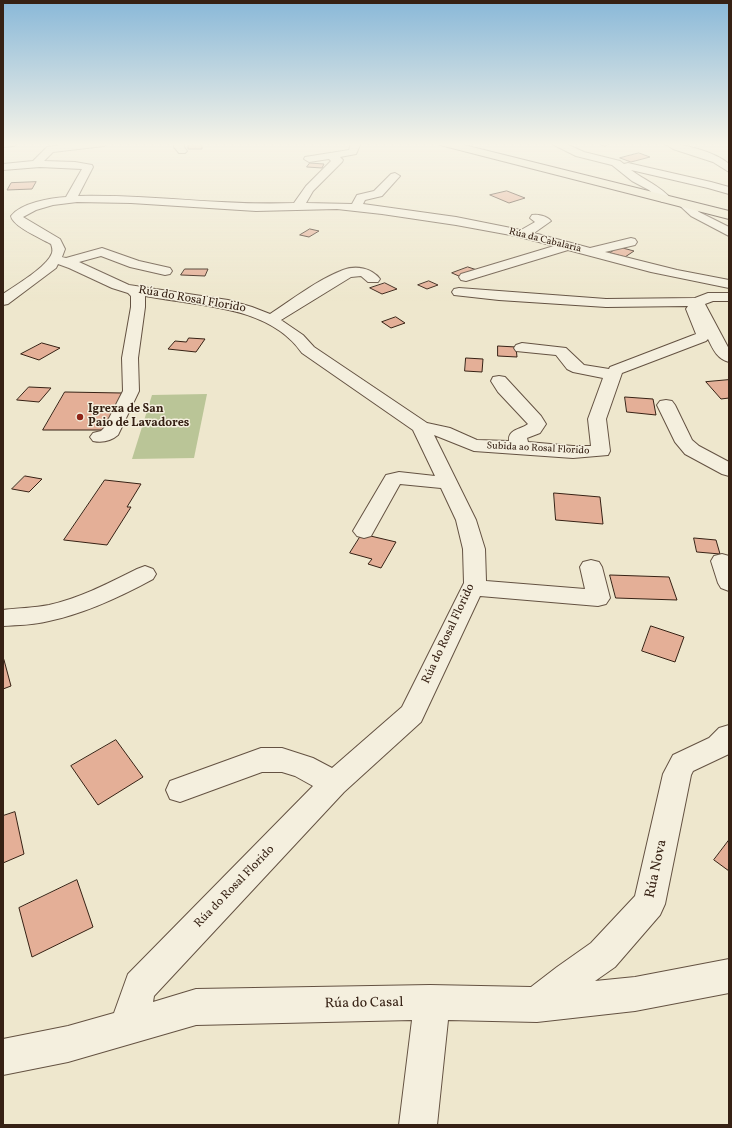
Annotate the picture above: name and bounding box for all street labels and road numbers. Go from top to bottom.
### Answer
street label: Rúa da Cabalaria [508,226,582,256]
street label: Rúa do Rosal Florido [137,283,247,317]
street label: Subida ao Rosal Florido [486,440,590,458]
street label: Rúa do Rosal Florido [419,582,479,686]
street label: Rúa Nova [643,838,671,900]
street label: Rúa do Rosal Florido [192,843,278,931]
street label: Rúa do Casal [325,995,403,1013]

